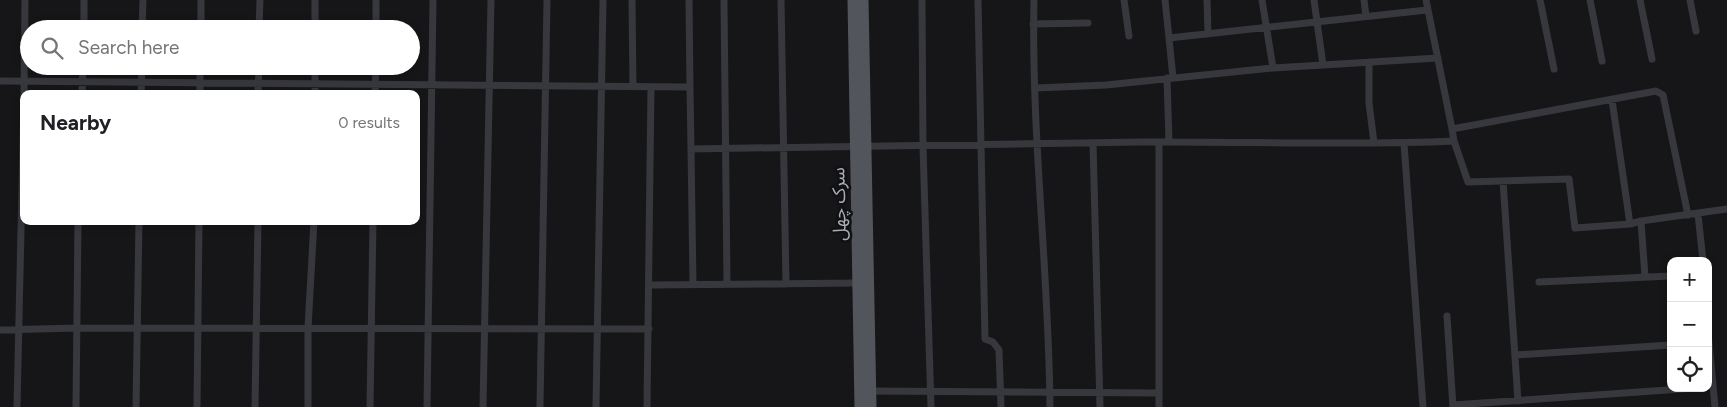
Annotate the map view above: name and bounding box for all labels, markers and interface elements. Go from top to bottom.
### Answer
search box [20,20,420,75]
icon: search [38,34,66,62]
text: Search here [78,36,180,59]
text: Nearby [40,110,111,135]
text: 0 results [338,113,400,132]
street label: سرک چهل [827,167,851,241]
map controls [1667,257,1712,392]
button: + [1667,257,1712,302]
button: − [1667,302,1712,347]
button: locate [1667,347,1712,392]

